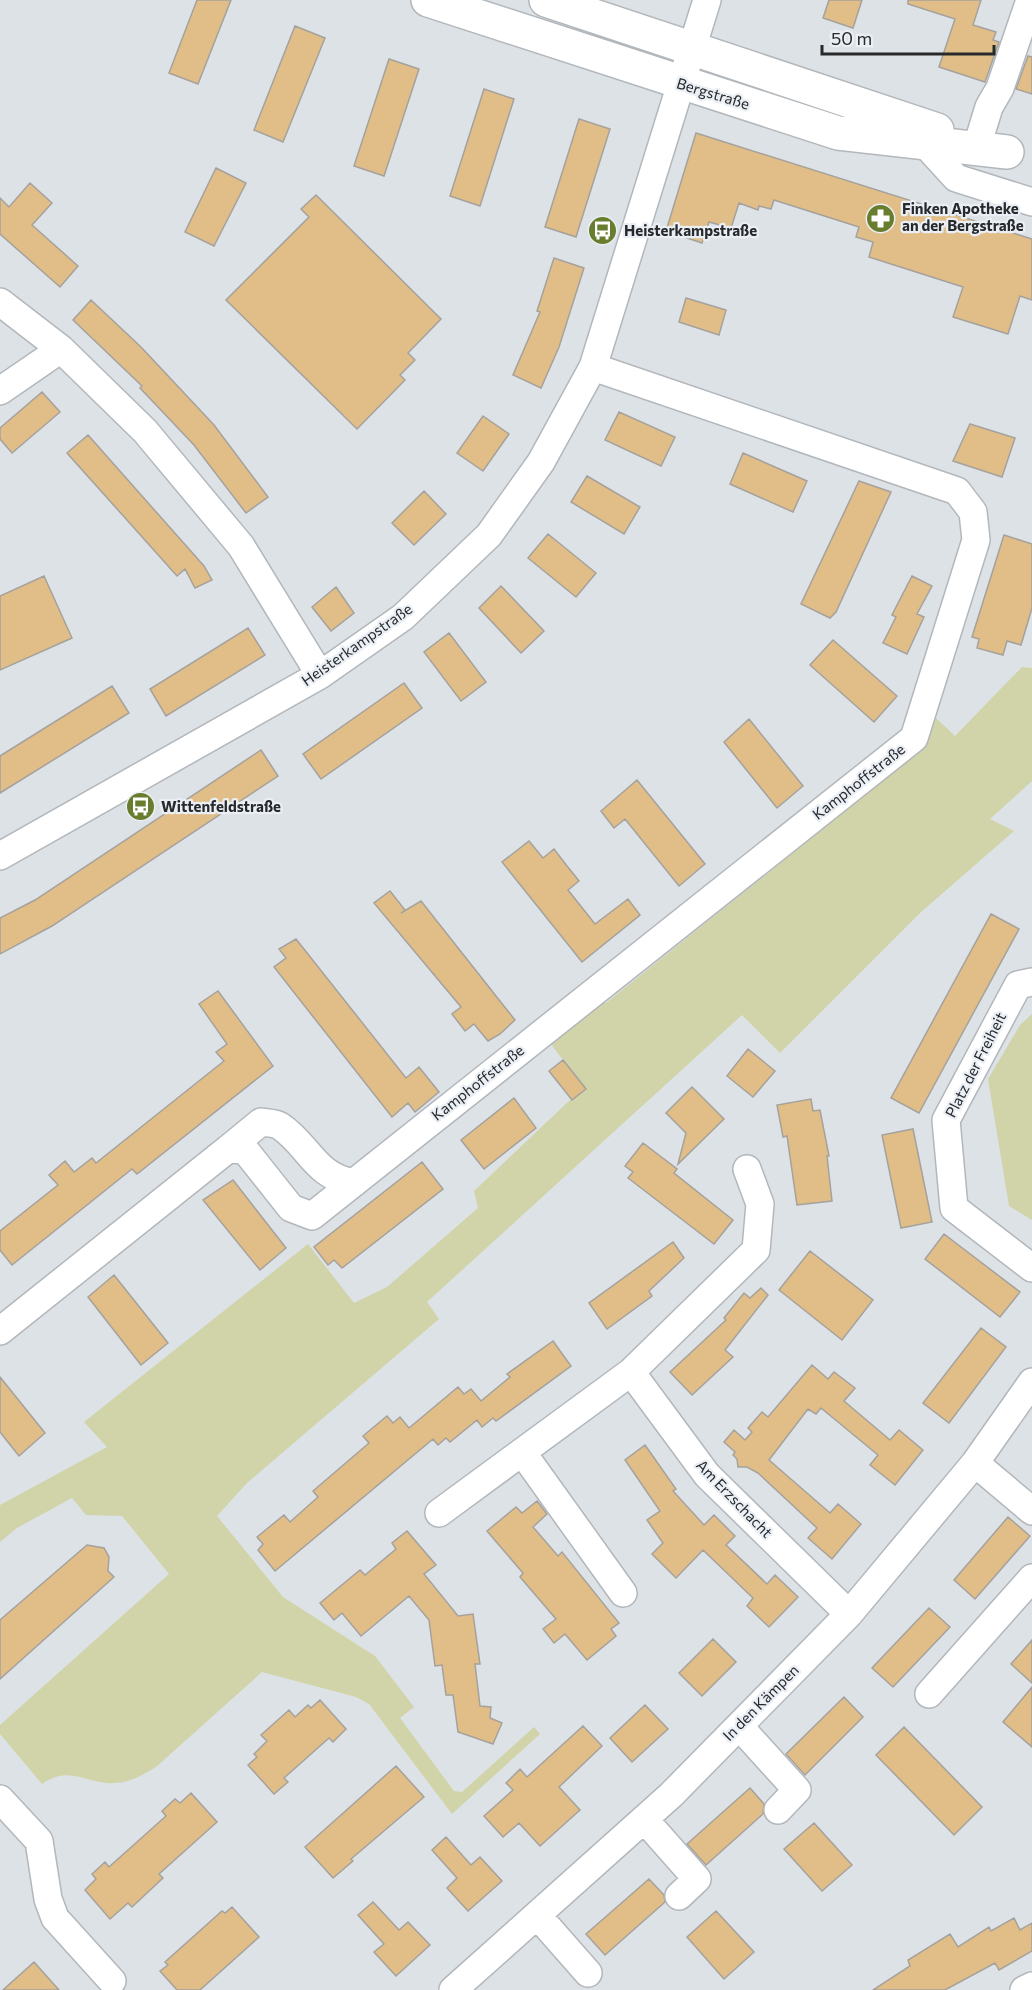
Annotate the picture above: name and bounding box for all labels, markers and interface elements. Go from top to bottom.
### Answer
scale bar [822,18,994,56]
text: 50 m [831,27,872,49]
street label: Bergstraße [675,73,752,113]
place label: Finken Apotheke an der Bergstraße [902,199,1024,234]
pharmacy icon: Finken Apotheke an der Bergstraße [865,202,897,234]
bus stop icon: Heisterkampstraße [587,215,619,247]
place label: Heisterkampstraße [624,221,757,239]
street label: Heisterkampstraße [298,599,415,689]
street label: Kamphoffstraße [809,740,908,823]
bus stop icon: Wittenfeldstraße [124,791,156,823]
place label: Wittenfeldstraße [161,797,281,815]
street label: Platz der Freiheit [941,1009,1009,1120]
street label: Kamphoffstraße [428,1041,527,1124]
street label: Am Erzschacht [693,1456,776,1541]
street label: In den Kämpen [719,1661,802,1744]

